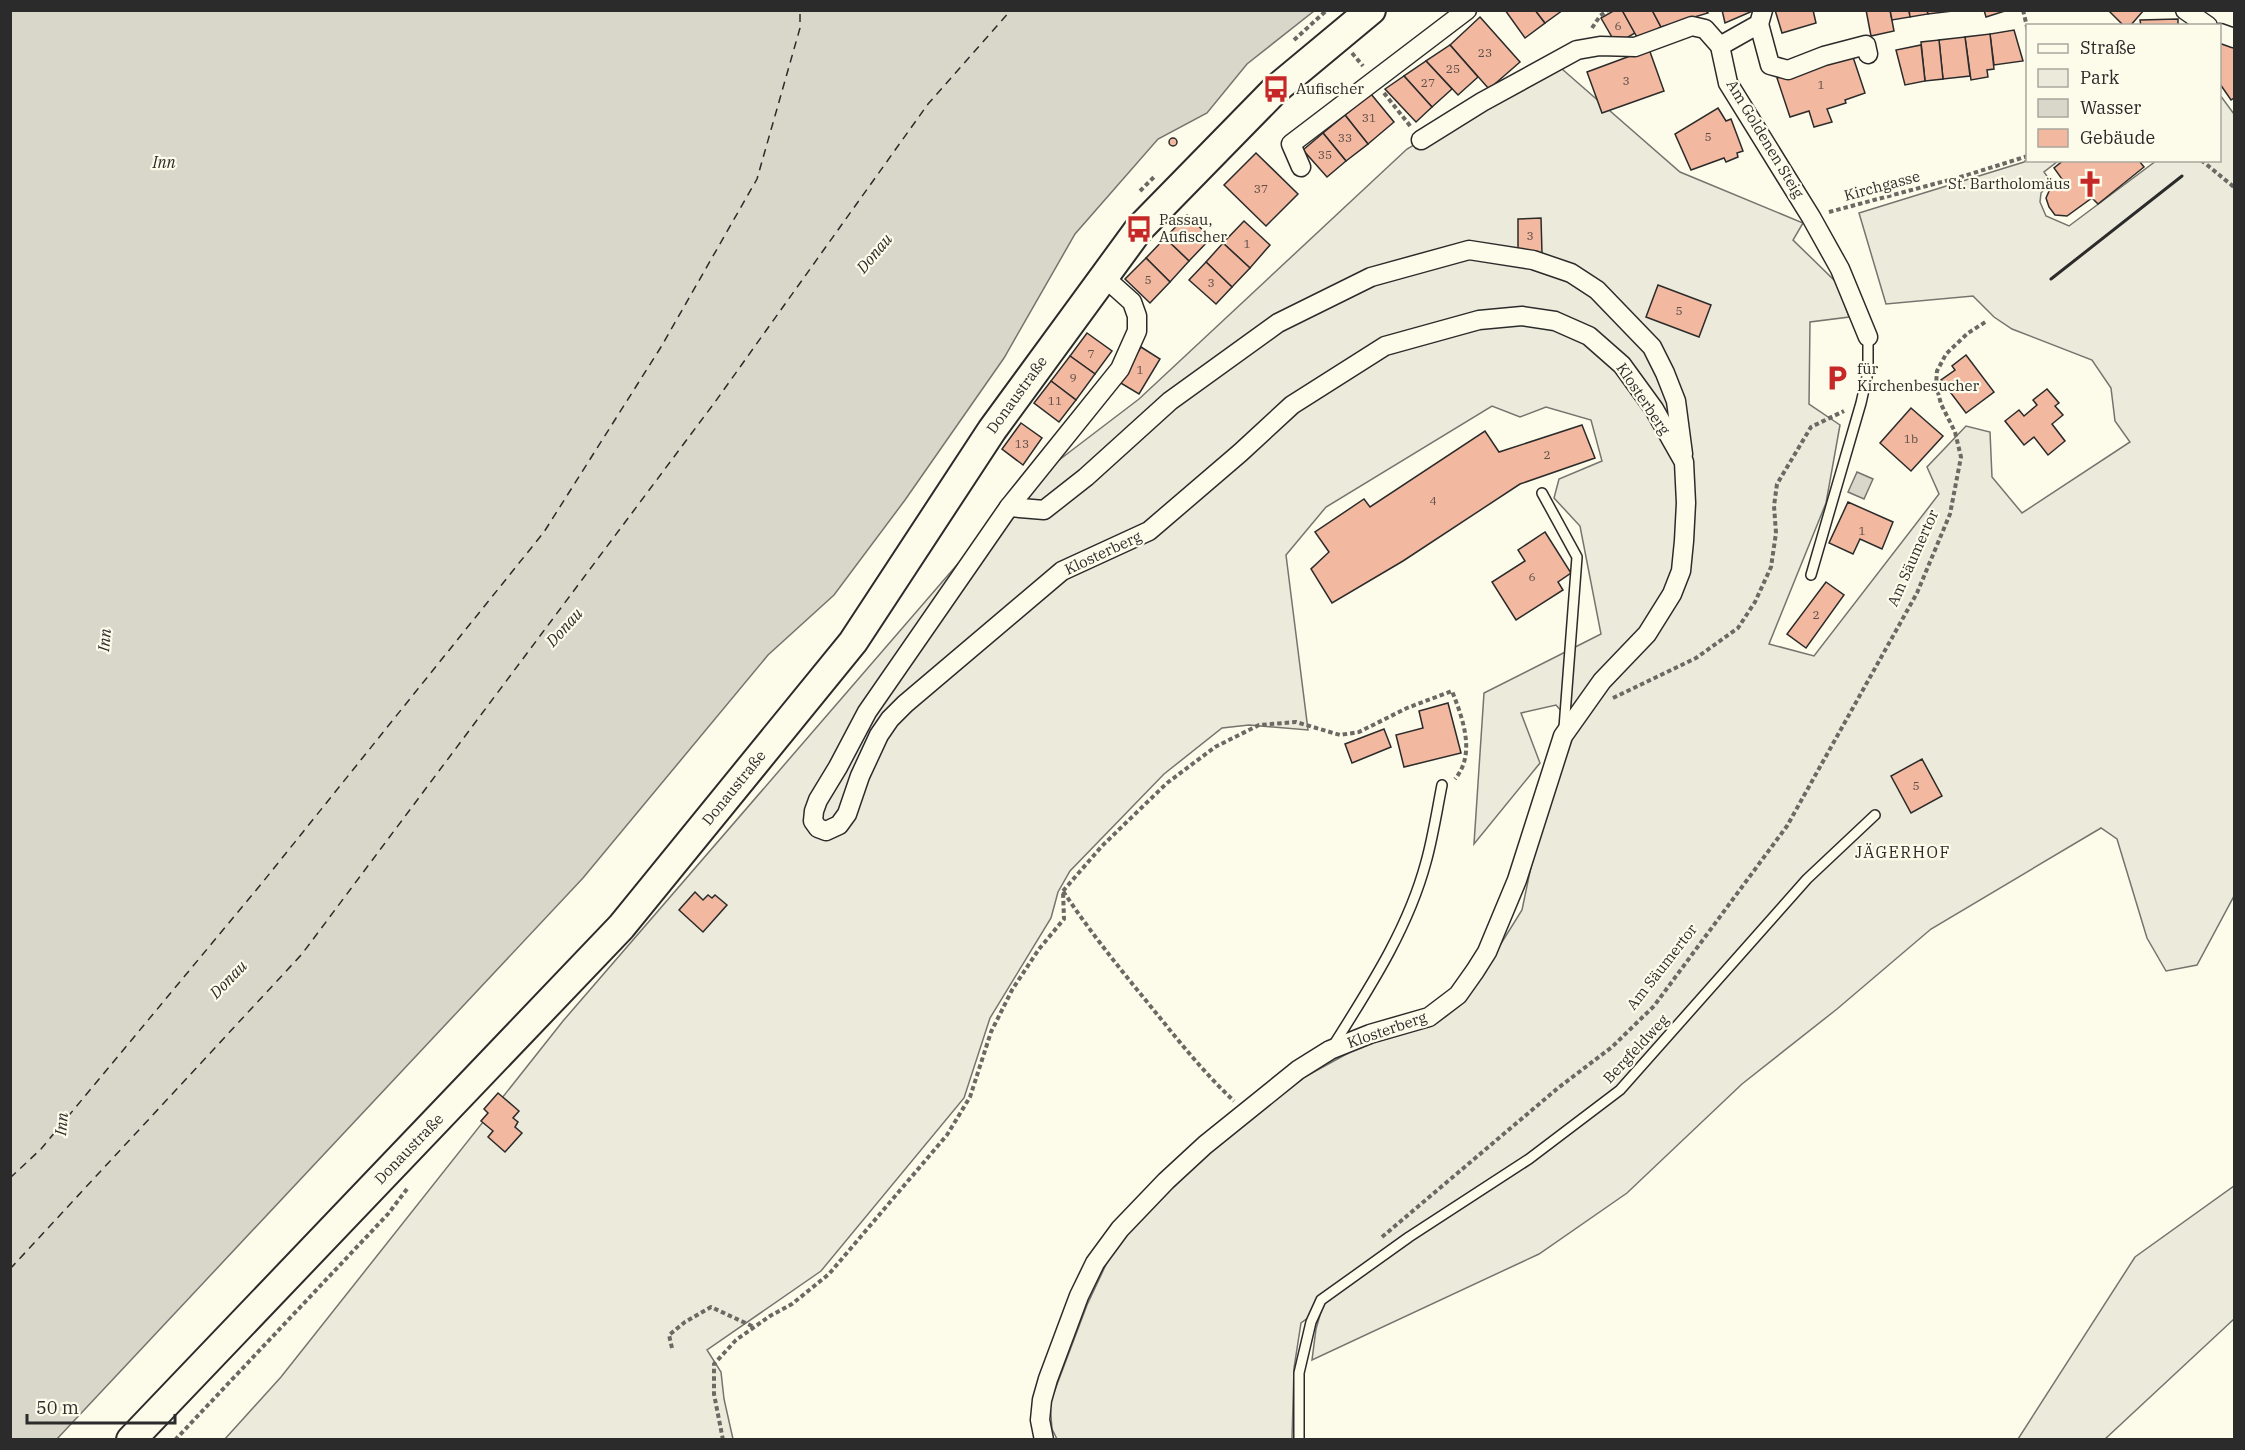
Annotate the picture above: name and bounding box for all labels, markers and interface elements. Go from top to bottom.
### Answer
house number: 6 [1614,18,1622,33]
legend [2026,24,2221,162]
text: Straße [2080,36,2136,59]
house number: 23 [1478,45,1492,60]
house number: 25 [1446,61,1460,76]
text: Park [2080,66,2120,89]
house number: 3 [1622,73,1630,88]
bus stop icon: Aufischer [1261,74,1291,104]
house number: 27 [1421,75,1435,90]
street label: Am Goldenen Steig [1723,76,1808,201]
house number: 1 [1817,77,1825,92]
place label: Aufischer [1296,79,1364,98]
text: Wasser [2080,96,2141,119]
house number: 31 [1362,110,1376,125]
text: Gebäude [2080,126,2155,149]
house number: 5 [1704,129,1712,144]
house number: 33 [1338,130,1352,145]
house number: 35 [1318,147,1332,162]
water label: Inn [151,152,176,172]
street label: Kirchgasse [1842,166,1922,205]
church icon: St. Bartholomäus [2075,169,2105,199]
place label: St. Bartholomäus [1948,174,2070,193]
house number: 37 [1254,181,1268,196]
place label: Passau, Aufischer [1159,210,1227,246]
bus stop icon: Passau, Aufischer [1124,214,1154,244]
house number: 3 [1526,228,1534,243]
water label: Donau [851,229,896,278]
house number: 1 [1243,236,1251,251]
house number: 5 [1144,272,1152,287]
house number: 3 [1207,275,1215,290]
house number: 5 [1675,303,1683,318]
house number: 7 [1087,346,1095,361]
street label: Donaustraße [982,352,1051,437]
street label: Klosterberg [1612,359,1674,438]
place label: für Kirchenbesucher [1857,359,1980,395]
house number: 1 [1136,362,1144,377]
parking icon: für Kirchenbesucher [1822,363,1852,393]
house number: 9 [1069,370,1077,385]
house number: 11 [1048,393,1062,408]
house number: 1b [1904,431,1918,446]
house number: 13 [1015,436,1029,451]
house number: 2 [1543,447,1551,462]
house number: 4 [1429,493,1437,508]
street label: Am Säumertor [1883,506,1942,609]
house number: 1 [1858,523,1866,538]
street label: Klosterberg [1061,526,1144,579]
house number: 6 [1528,569,1536,584]
water label: Donau [541,603,587,651]
house number: 2 [1812,607,1820,622]
water label: Inn [93,628,115,653]
street label: Donaustraße [698,746,770,829]
house number: 5 [1912,778,1920,793]
district label: JÄGERHOF [1855,842,1951,862]
street label: Am Säumertor [1622,920,1701,1013]
water label: Donau [204,956,251,1003]
street label: Klosterberg [1345,1007,1429,1052]
street label: Bergfeldweg [1599,1010,1672,1087]
street label: Donaustraße [370,1109,447,1188]
water label: Inn [50,1112,72,1137]
scale bar [27,1387,176,1425]
text: 50 m [36,1396,79,1419]

